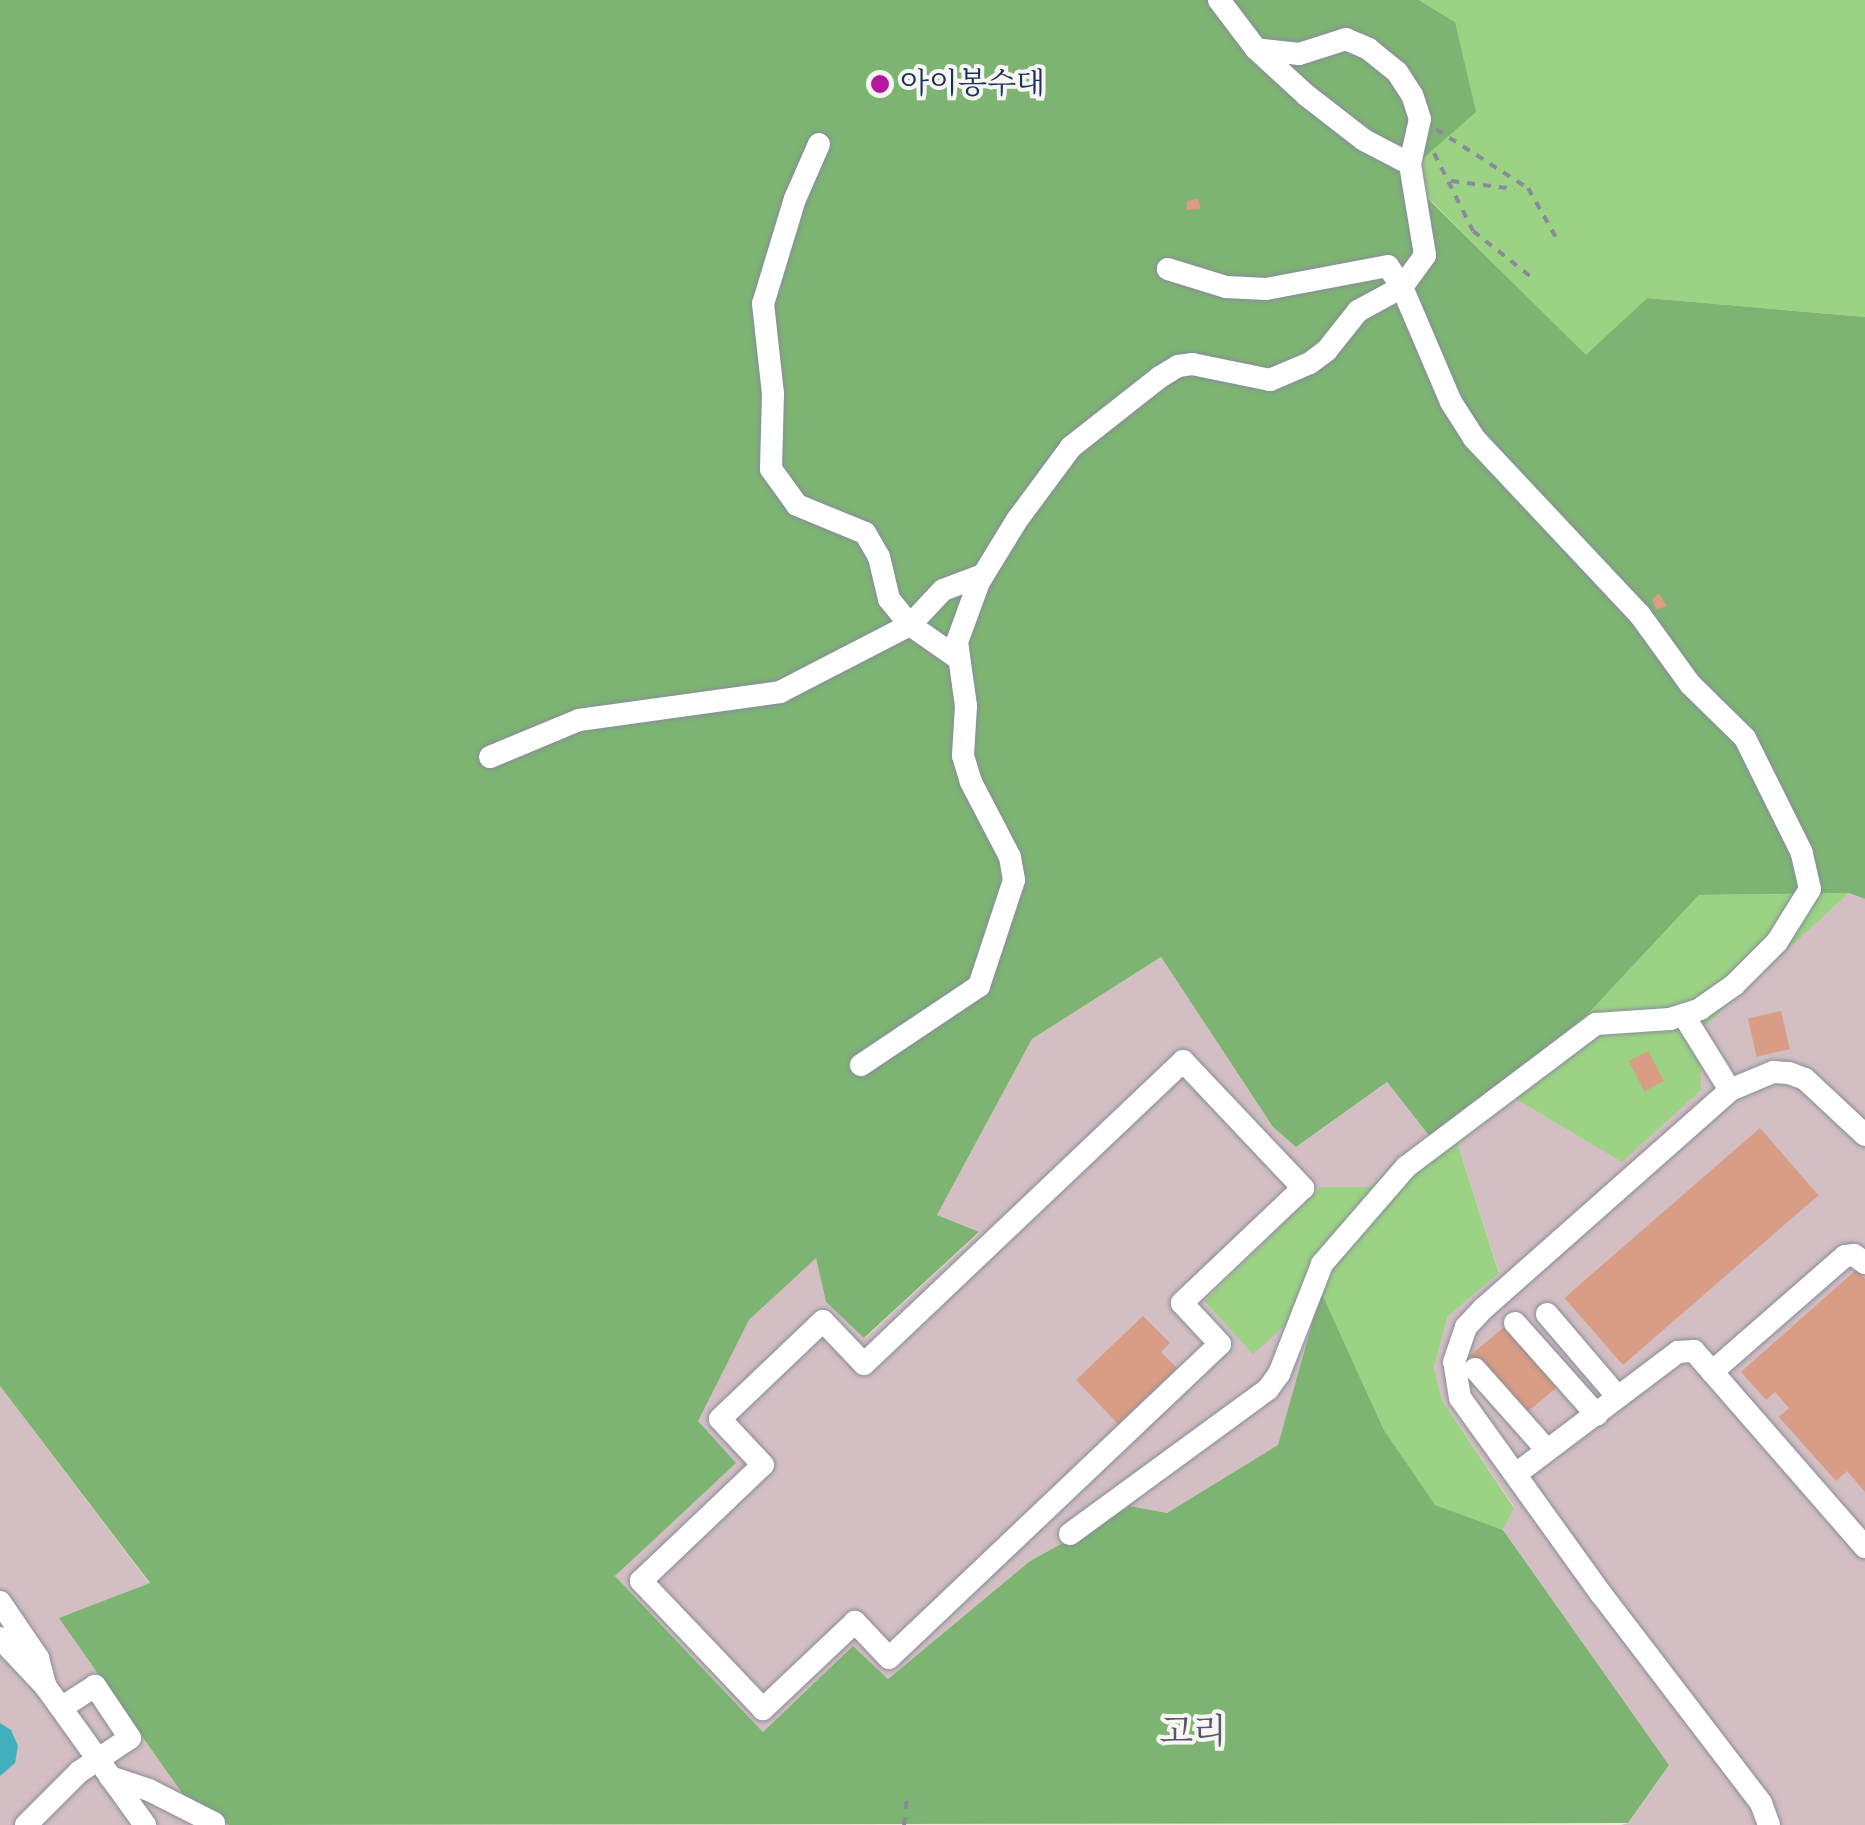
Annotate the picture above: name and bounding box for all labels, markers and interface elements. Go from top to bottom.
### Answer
place label: 아이봉수대 [900,66,1045,102]
marker: 아이봉수대 [869,73,891,95]
district label: 고리 [1159,1711,1227,1753]

